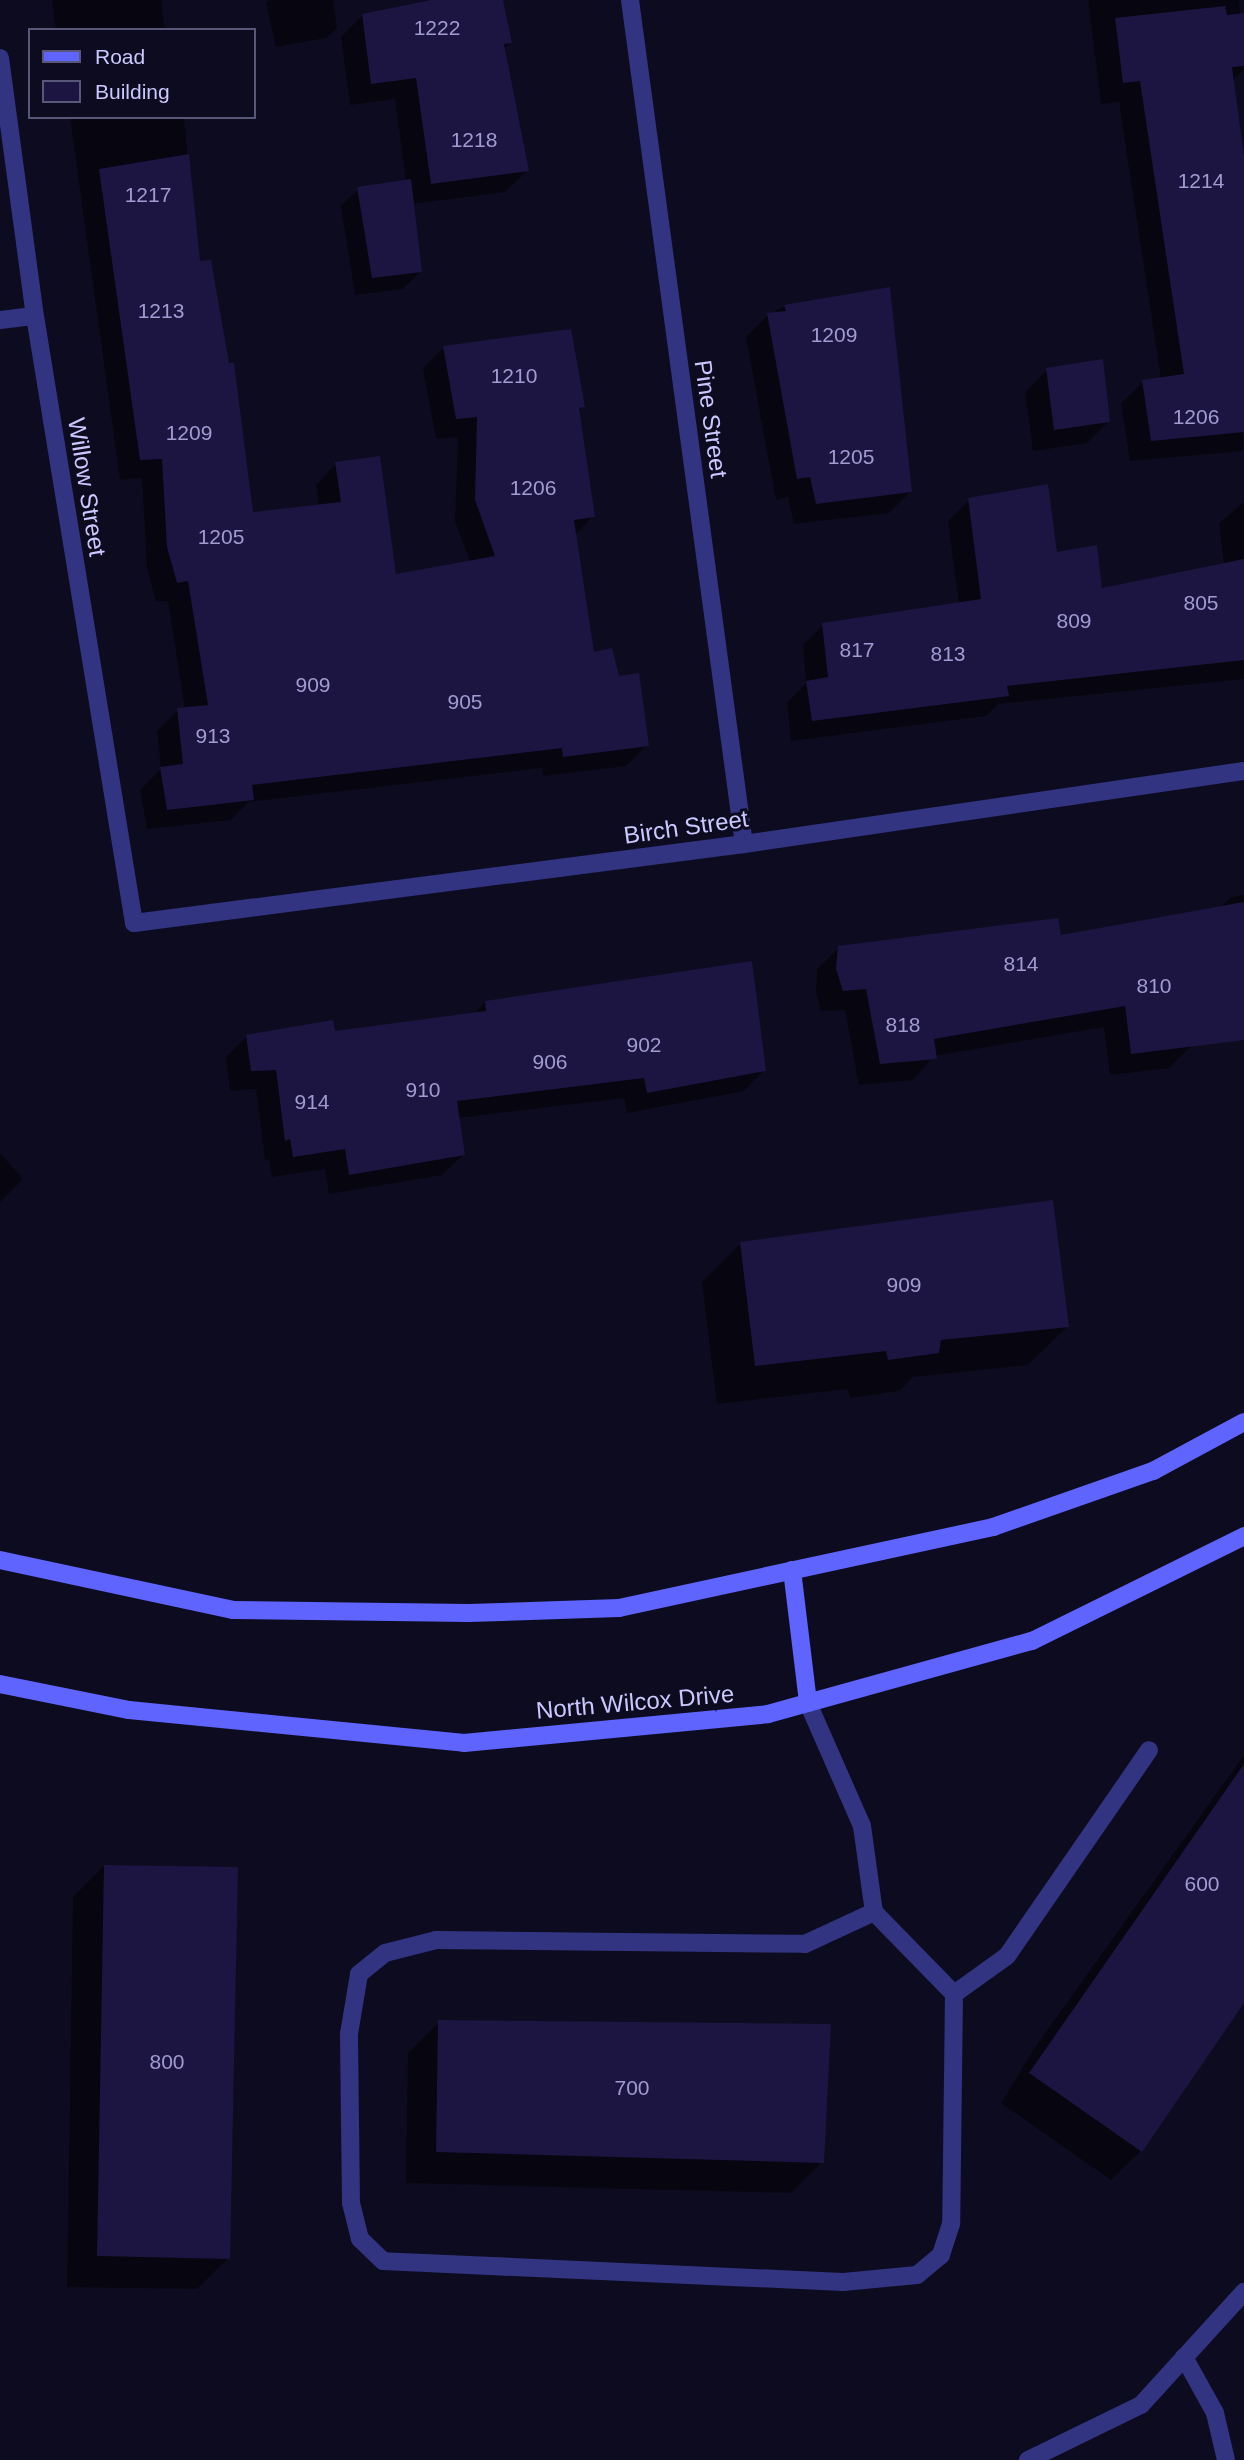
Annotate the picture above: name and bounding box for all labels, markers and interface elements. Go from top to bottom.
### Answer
house number: 1222 [414,15,460,41]
legend [28,28,256,119]
text: Road [95,45,145,68]
text: Building [95,80,170,103]
house number: 1218 [451,127,497,153]
house number: 1214 [1178,168,1224,194]
house number: 1217 [125,182,171,208]
house number: 1213 [138,298,184,324]
house number: 1209 [811,322,857,348]
street label: Pine Street [688,358,734,480]
house number: 1210 [491,363,537,389]
house number: 1206 [1173,404,1219,430]
street label: Willow Street [62,416,112,558]
house number: 1209 [166,420,212,446]
house number: 1205 [828,444,874,470]
house number: 1206 [510,475,556,501]
house number: 1205 [198,524,244,550]
house number: 805 [1183,590,1219,616]
house number: 809 [1056,608,1092,634]
house number: 817 [839,637,875,663]
house number: 813 [930,641,966,667]
house number: 909 [295,672,331,698]
house number: 905 [447,689,483,715]
house number: 913 [195,723,231,749]
street label: Birch Street [622,804,750,850]
house number: 814 [1003,951,1039,977]
house number: 810 [1136,973,1172,999]
house number: 818 [885,1012,921,1038]
house number: 902 [626,1032,662,1058]
house number: 906 [532,1049,568,1075]
house number: 910 [405,1077,441,1103]
house number: 914 [294,1089,330,1115]
house number: 909 [886,1272,922,1298]
street label: North Wilcox Drive [535,1679,735,1725]
house number: 600 [1184,1871,1220,1897]
house number: 800 [149,2049,185,2075]
house number: 700 [614,2075,650,2101]

